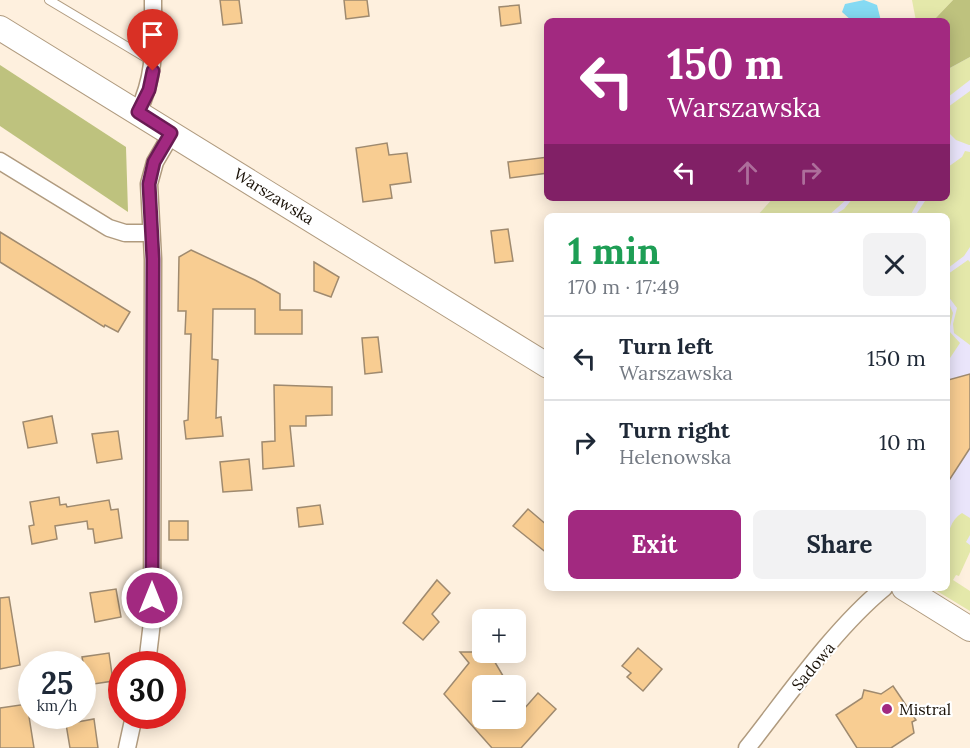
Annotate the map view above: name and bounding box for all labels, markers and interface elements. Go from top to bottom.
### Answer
pin [127,9,178,71]
icon: arrive [136,18,169,51]
text: 150 m [667,37,783,91]
icon: left [568,42,646,120]
text: Warszawska [667,90,821,124]
icon: left [668,156,701,189]
icon: ahead [731,156,764,189]
icon: right [794,156,827,189]
street label: Warszawska [230,163,318,229]
text: 1 min [568,228,660,274]
button: close [863,233,926,296]
text: 170 m · 17:49 [568,274,679,299]
text: Turn left [619,332,713,360]
icon: left [568,342,601,375]
text: 150 m [867,344,926,372]
text: Warszawska [619,360,733,385]
text: Turn right [619,416,730,444]
icon: right [568,426,601,459]
text: 10 m [879,428,926,456]
text: Helenowska [619,444,731,469]
button: Exit [568,510,741,579]
button: Share [753,510,926,579]
position arrow [120,566,184,630]
map controls [472,609,526,729]
button: + [472,609,526,663]
street label: Sadowa [787,638,839,694]
speed limit sign: 30 [108,651,186,729]
text: 25 [41,664,73,702]
button: − [472,675,526,729]
text: km/h [37,696,77,715]
place label: Mistral [899,699,951,719]
marker: Mistral [880,702,894,716]

